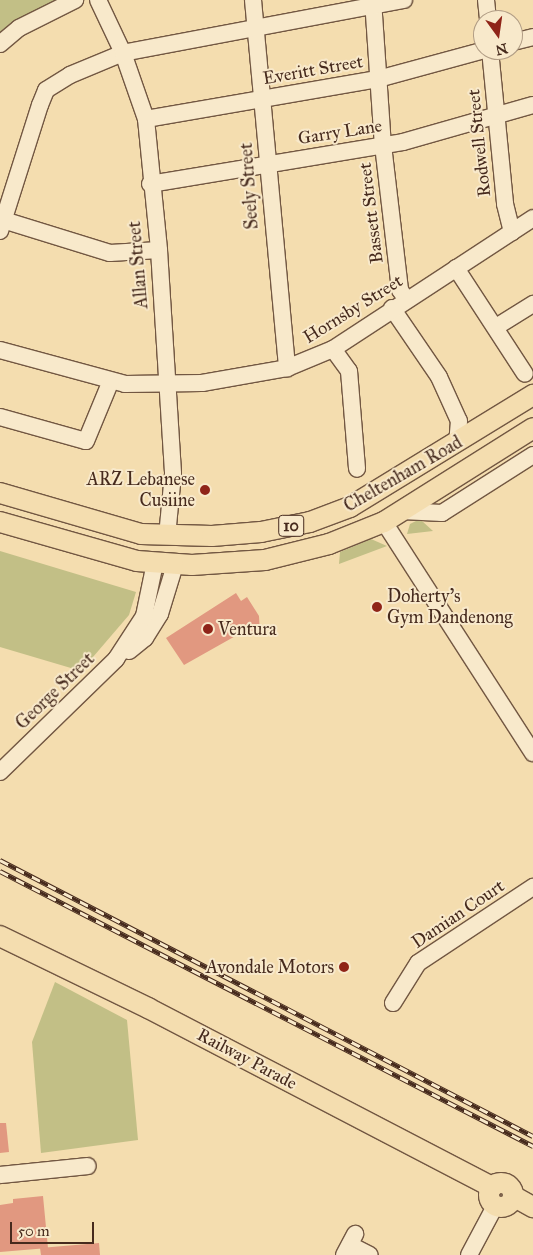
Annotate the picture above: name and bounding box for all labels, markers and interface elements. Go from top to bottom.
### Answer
north arrow [473,10,523,60]
text: N [494,39,509,59]
street label: Everitt Street [261,51,365,89]
street label: Rodwell Street [463,88,495,198]
street label: Garry Lane [296,115,384,149]
street label: Seely Street [235,142,263,230]
street label: Bassett Street [354,161,388,265]
street label: Allan Street [123,220,153,310]
street label: Hornsby Street [299,270,407,348]
street label: Cheltenham Road [340,431,466,517]
place label: ARZ Lebanese Cusiine [87,469,195,512]
marker: ARZ Lebanese Cusiine [199,484,211,496]
road number: 10 [277,512,305,540]
place label: Doherty's Gym Dandenong [387,586,513,628]
marker: Doherty's Gym Dandenong [371,601,383,613]
place label: Ventura [218,618,277,640]
marker: Ventura [202,623,214,635]
street label: George Street [11,648,99,734]
street label: Damian Court [407,875,509,953]
place label: Avondale Motors [206,956,334,978]
marker: Avondale Motors [338,961,350,973]
street label: Railway Parade [193,1024,301,1094]
scale bar [12,1212,96,1244]
text: 50 m [18,1222,50,1240]

